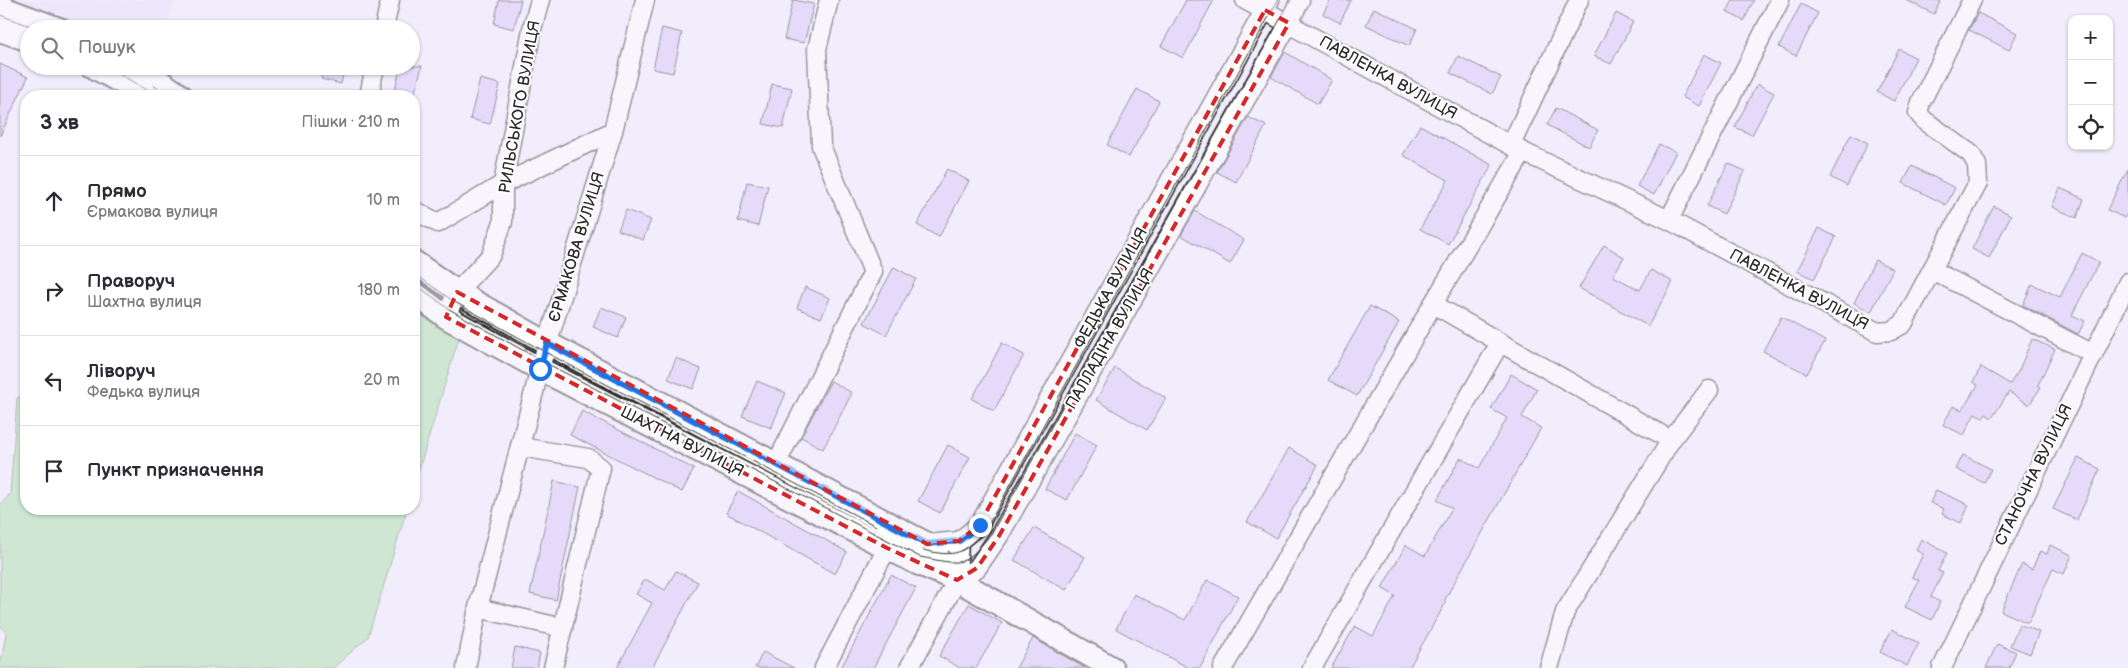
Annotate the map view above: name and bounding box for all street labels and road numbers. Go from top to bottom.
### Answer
street label: РИЛЬСЬКОГО ВУЛИЦЯ [495,19,545,195]
street label: ПАВЛЕНКА ВУЛИЦЯ [1316,32,1460,124]
street label: ЄРМАКОВА ВУЛИЦЯ [545,170,609,324]
street label: ФЕДЬКА ВУЛИЦЯ [1070,224,1152,352]
street label: ПАВЛЕНКА ВУЛИЦЯ [1726,245,1872,335]
street label: ПАЛЛАДІНА ВУЛИЦЯ [1062,265,1158,413]
street label: СТАНОЧНА ВУЛИЦЯ [1991,401,2077,549]
street label: ШАХТНА ВУЛИЦЯ [617,403,747,481]

